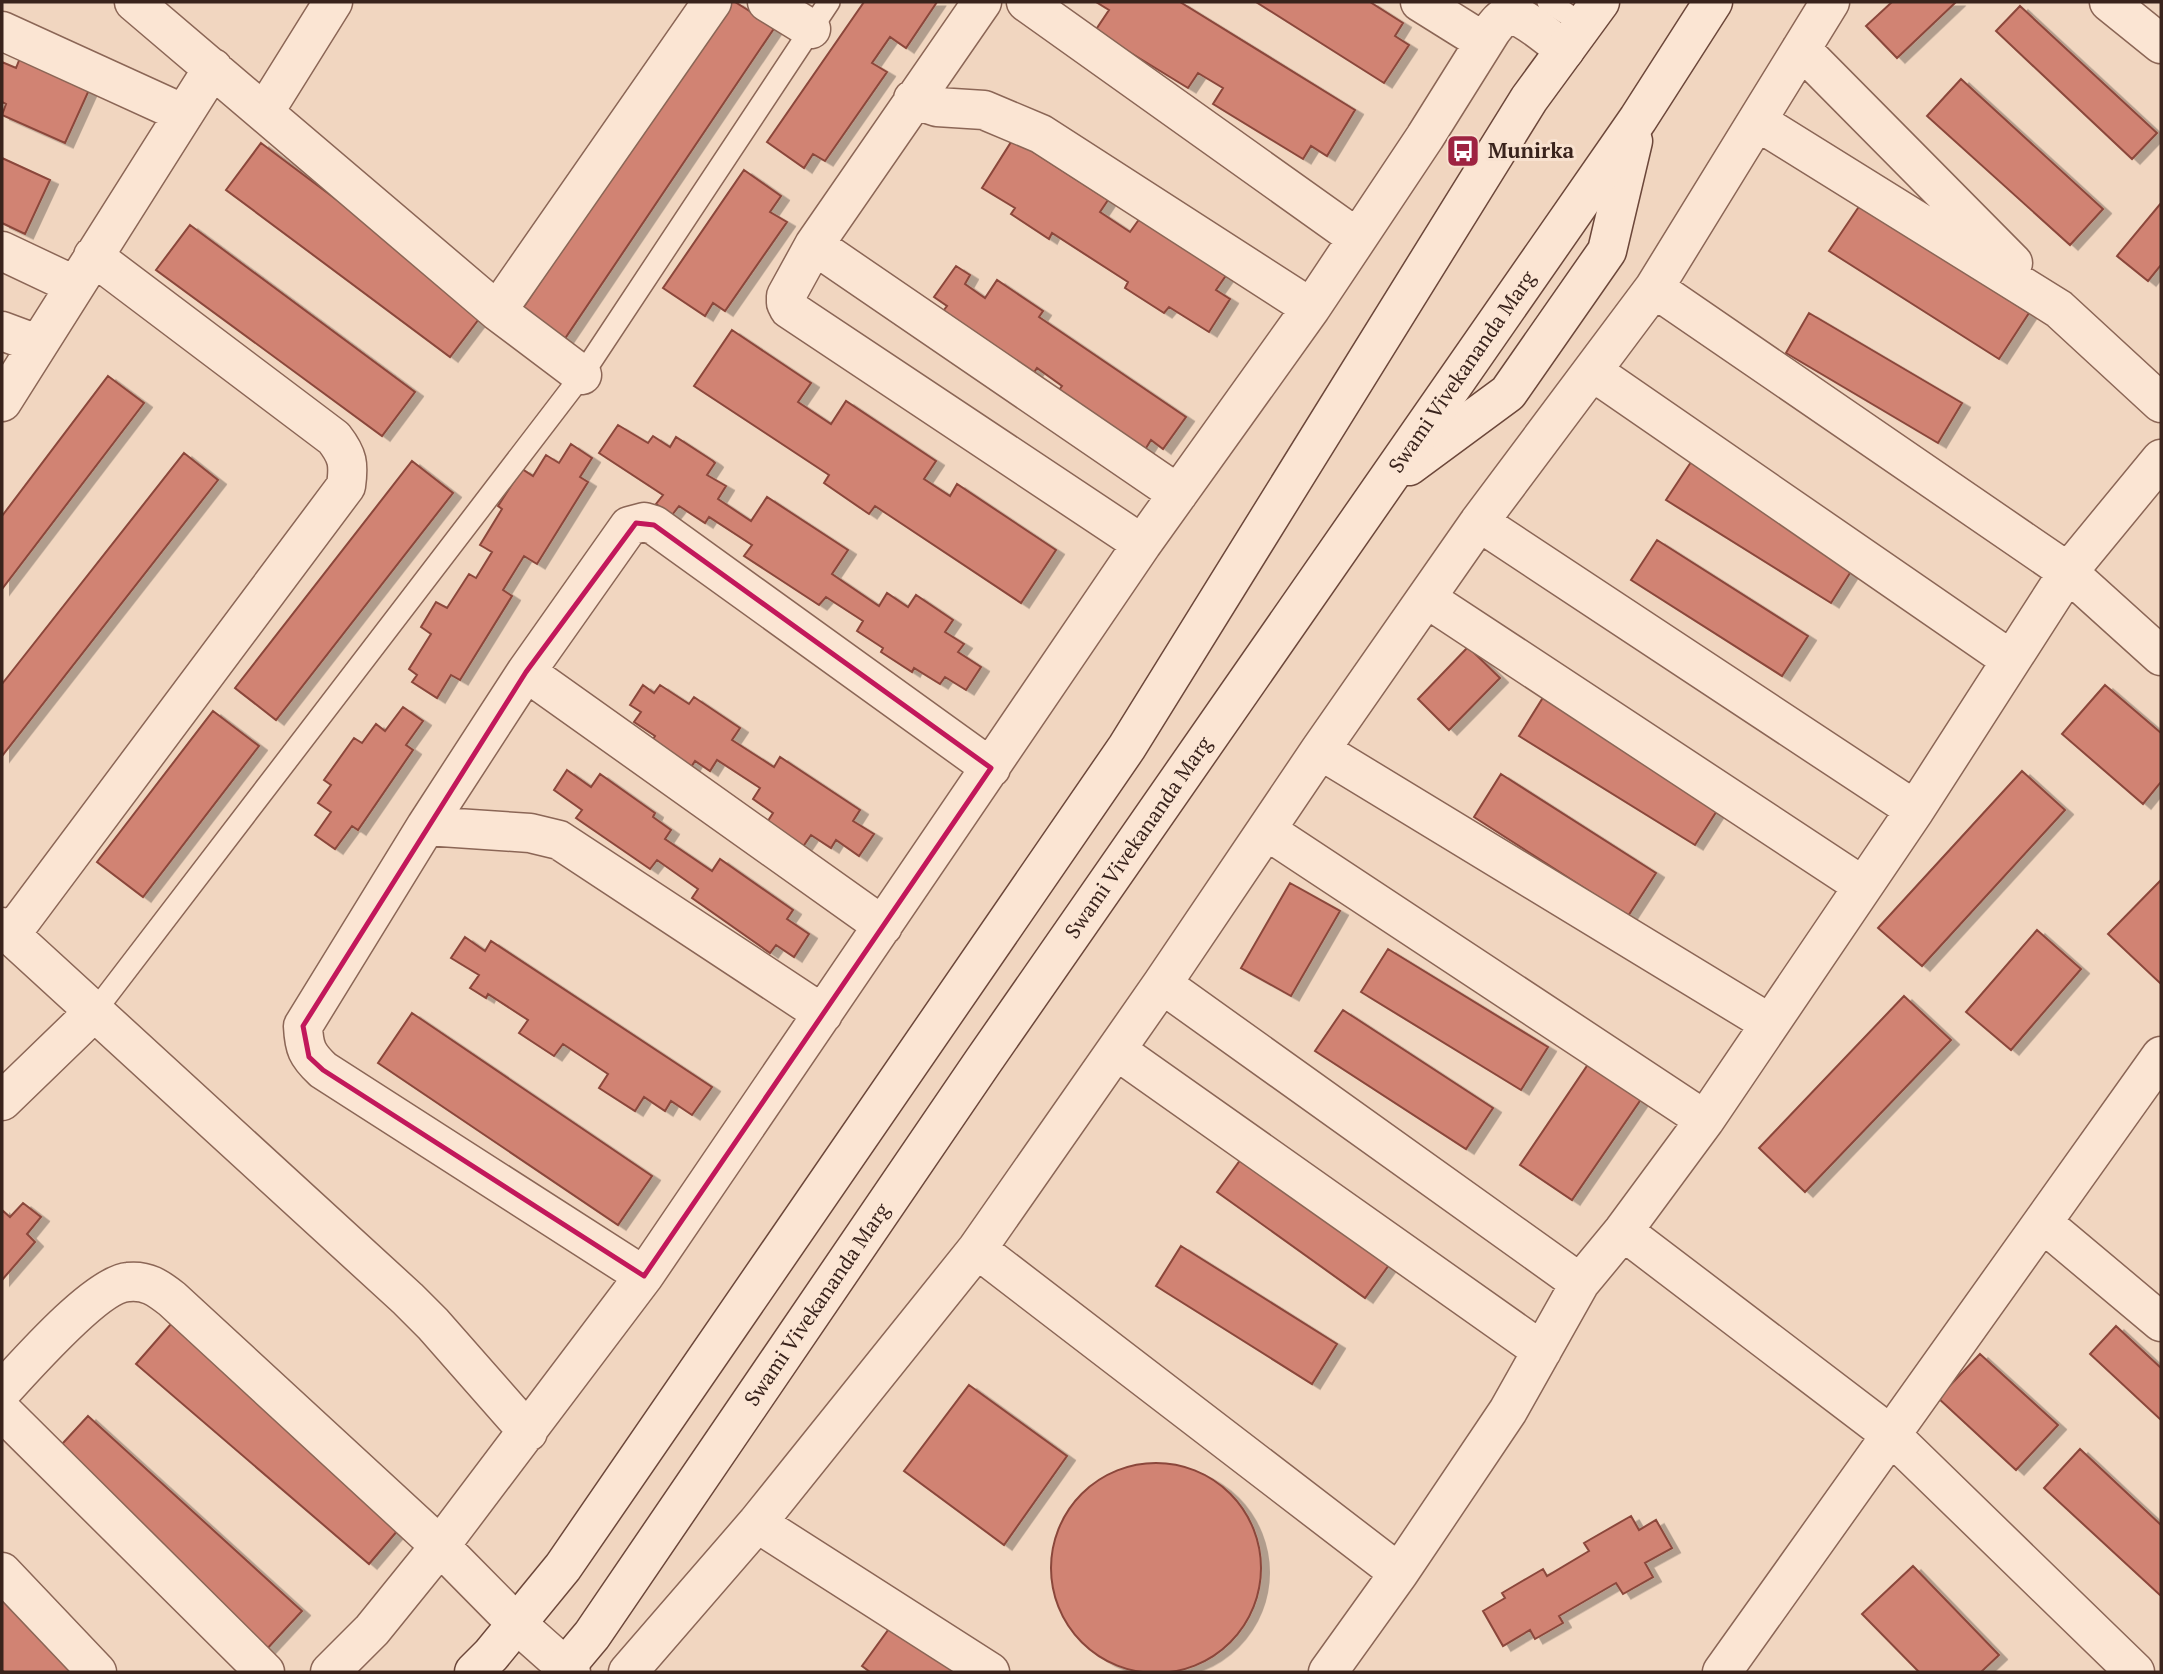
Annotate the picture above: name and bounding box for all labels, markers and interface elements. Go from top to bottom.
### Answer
bus stop icon: Munirka [1444,132,1482,170]
place label: Munirka [1488,136,1574,164]
street label: Swami Vivekananda Marg [1381,264,1542,478]
street label: Swami Vivekananda Marg [1058,730,1218,944]
street label: Swami Vivekananda Marg [737,1196,896,1411]

